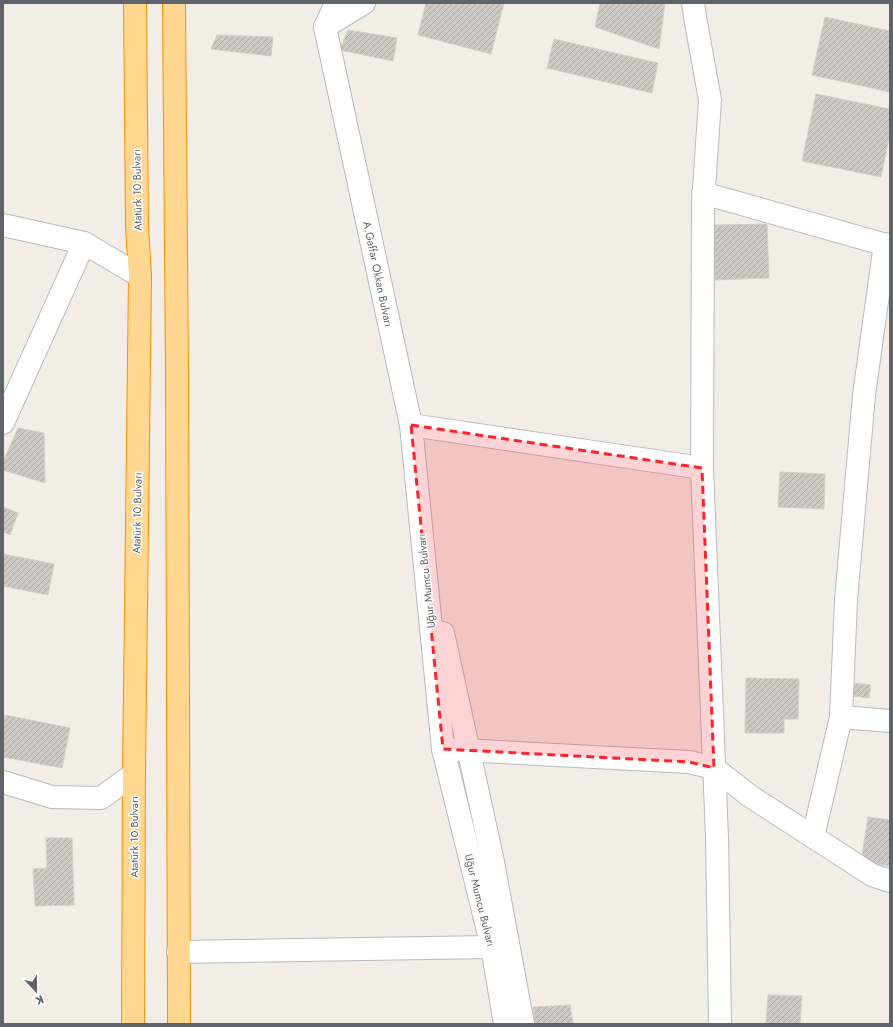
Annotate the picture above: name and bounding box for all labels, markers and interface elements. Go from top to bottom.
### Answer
street label: Atatürk 10 Bulvarı [128,149,146,231]
street label: A.Gaffar Okkan Bulvarı [359,220,397,328]
street label: Atatürk 10 Bulvarı [128,472,146,554]
street label: Uğur Mumcu Bulvarı [413,533,439,629]
street label: Atatürk 10 Bulvarı [126,796,142,878]
street label: Uğur Mumcu Bulvarı [461,852,499,948]
north arrow [16,971,56,1011]
text: K [33,991,46,1009]

